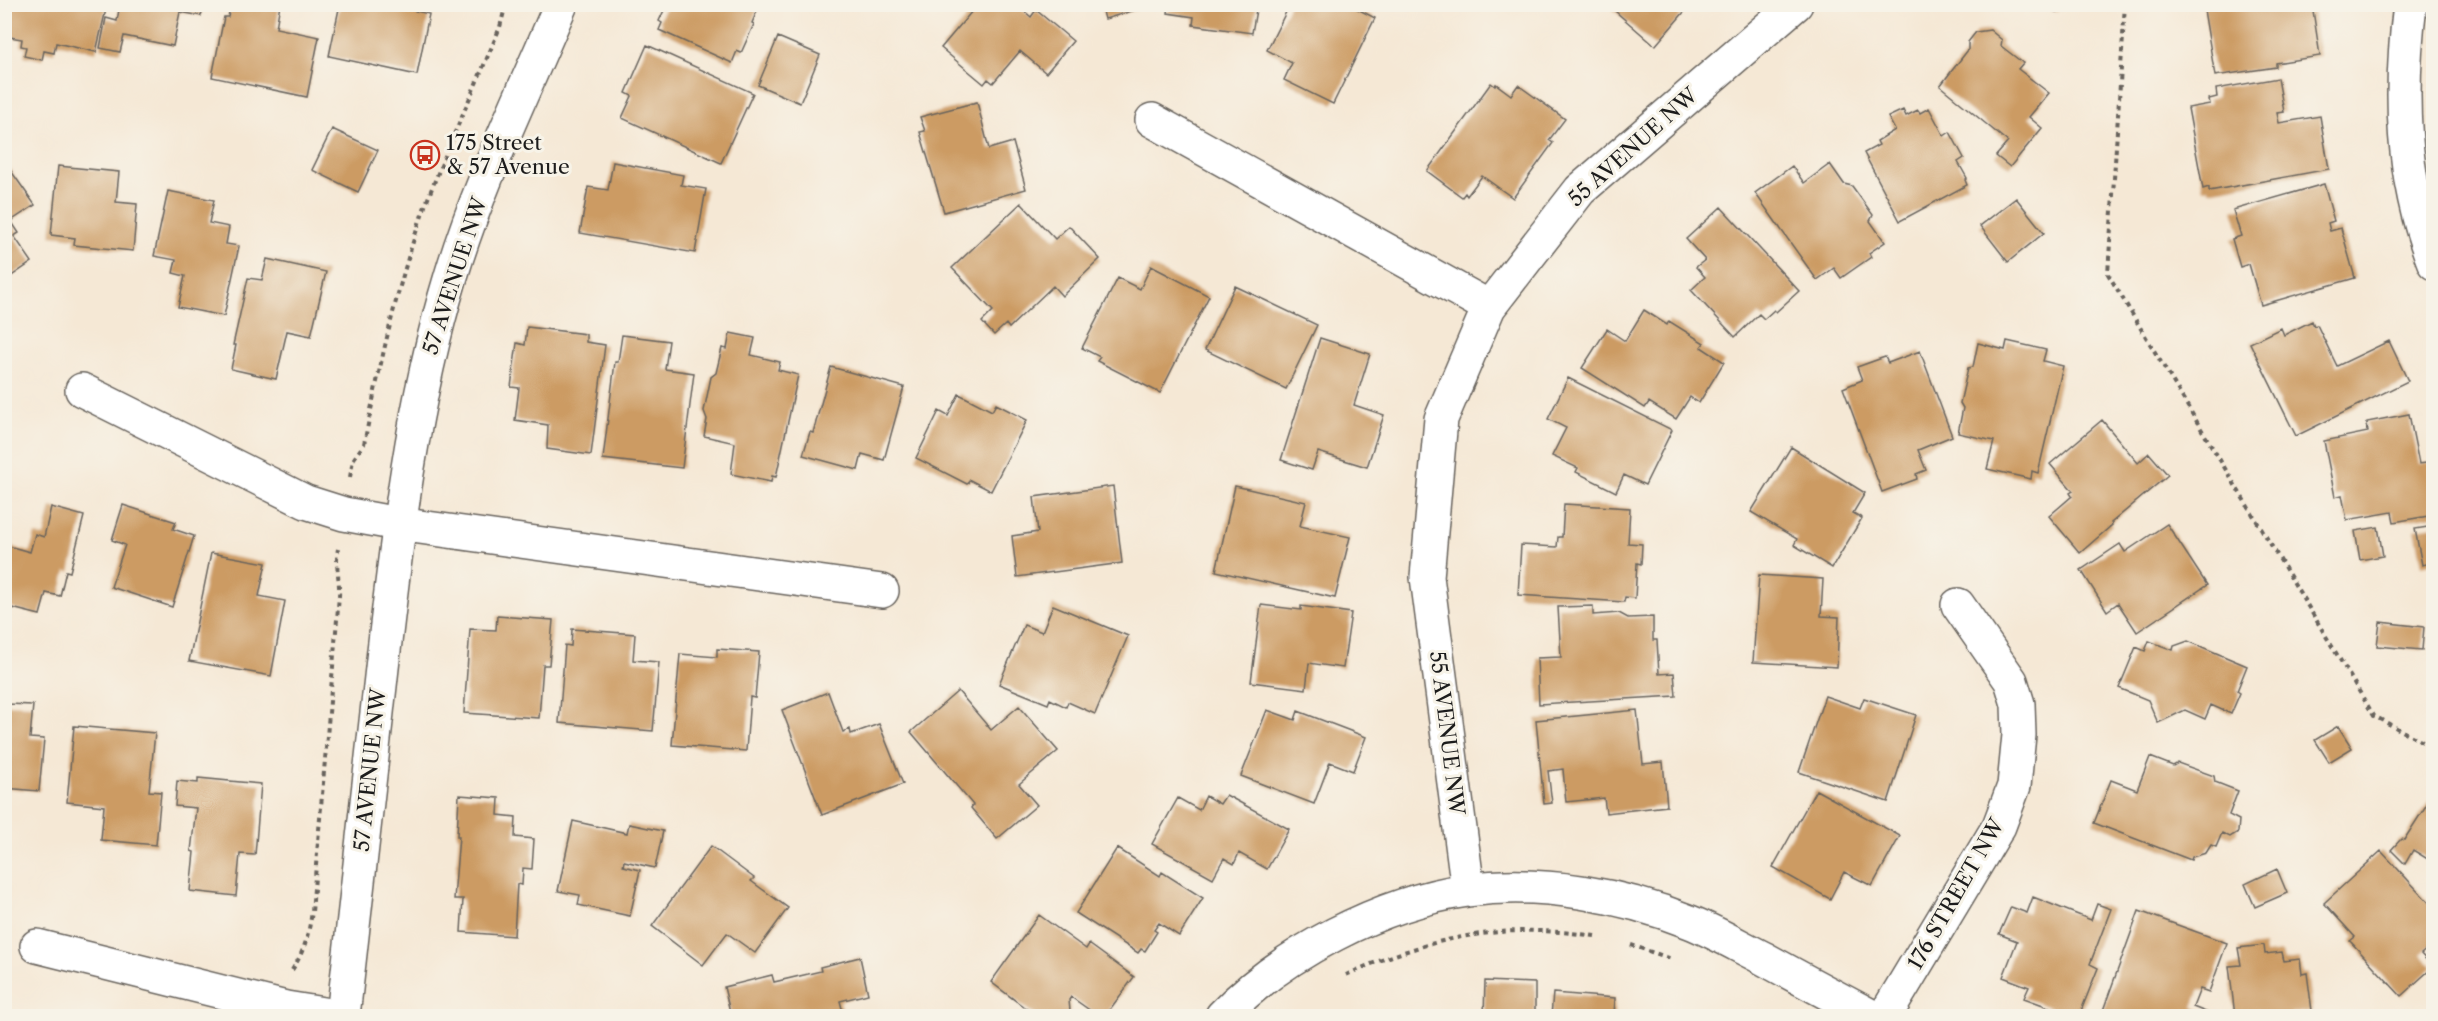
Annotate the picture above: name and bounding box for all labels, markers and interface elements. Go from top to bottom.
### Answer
street label: 55 AVENUE NW [1563,81,1703,211]
place label: 175 Street & 57 Avenue [446,130,570,179]
bus stop icon: 175 Street & 57 Avenue [409,139,441,171]
street label: 57 AVENUE NW [417,193,492,358]
street label: 55 AVENUE NW [1425,650,1470,817]
street label: 57 AVENUE NW [349,686,391,853]
street label: 176 STREET NW [1902,813,2009,974]

